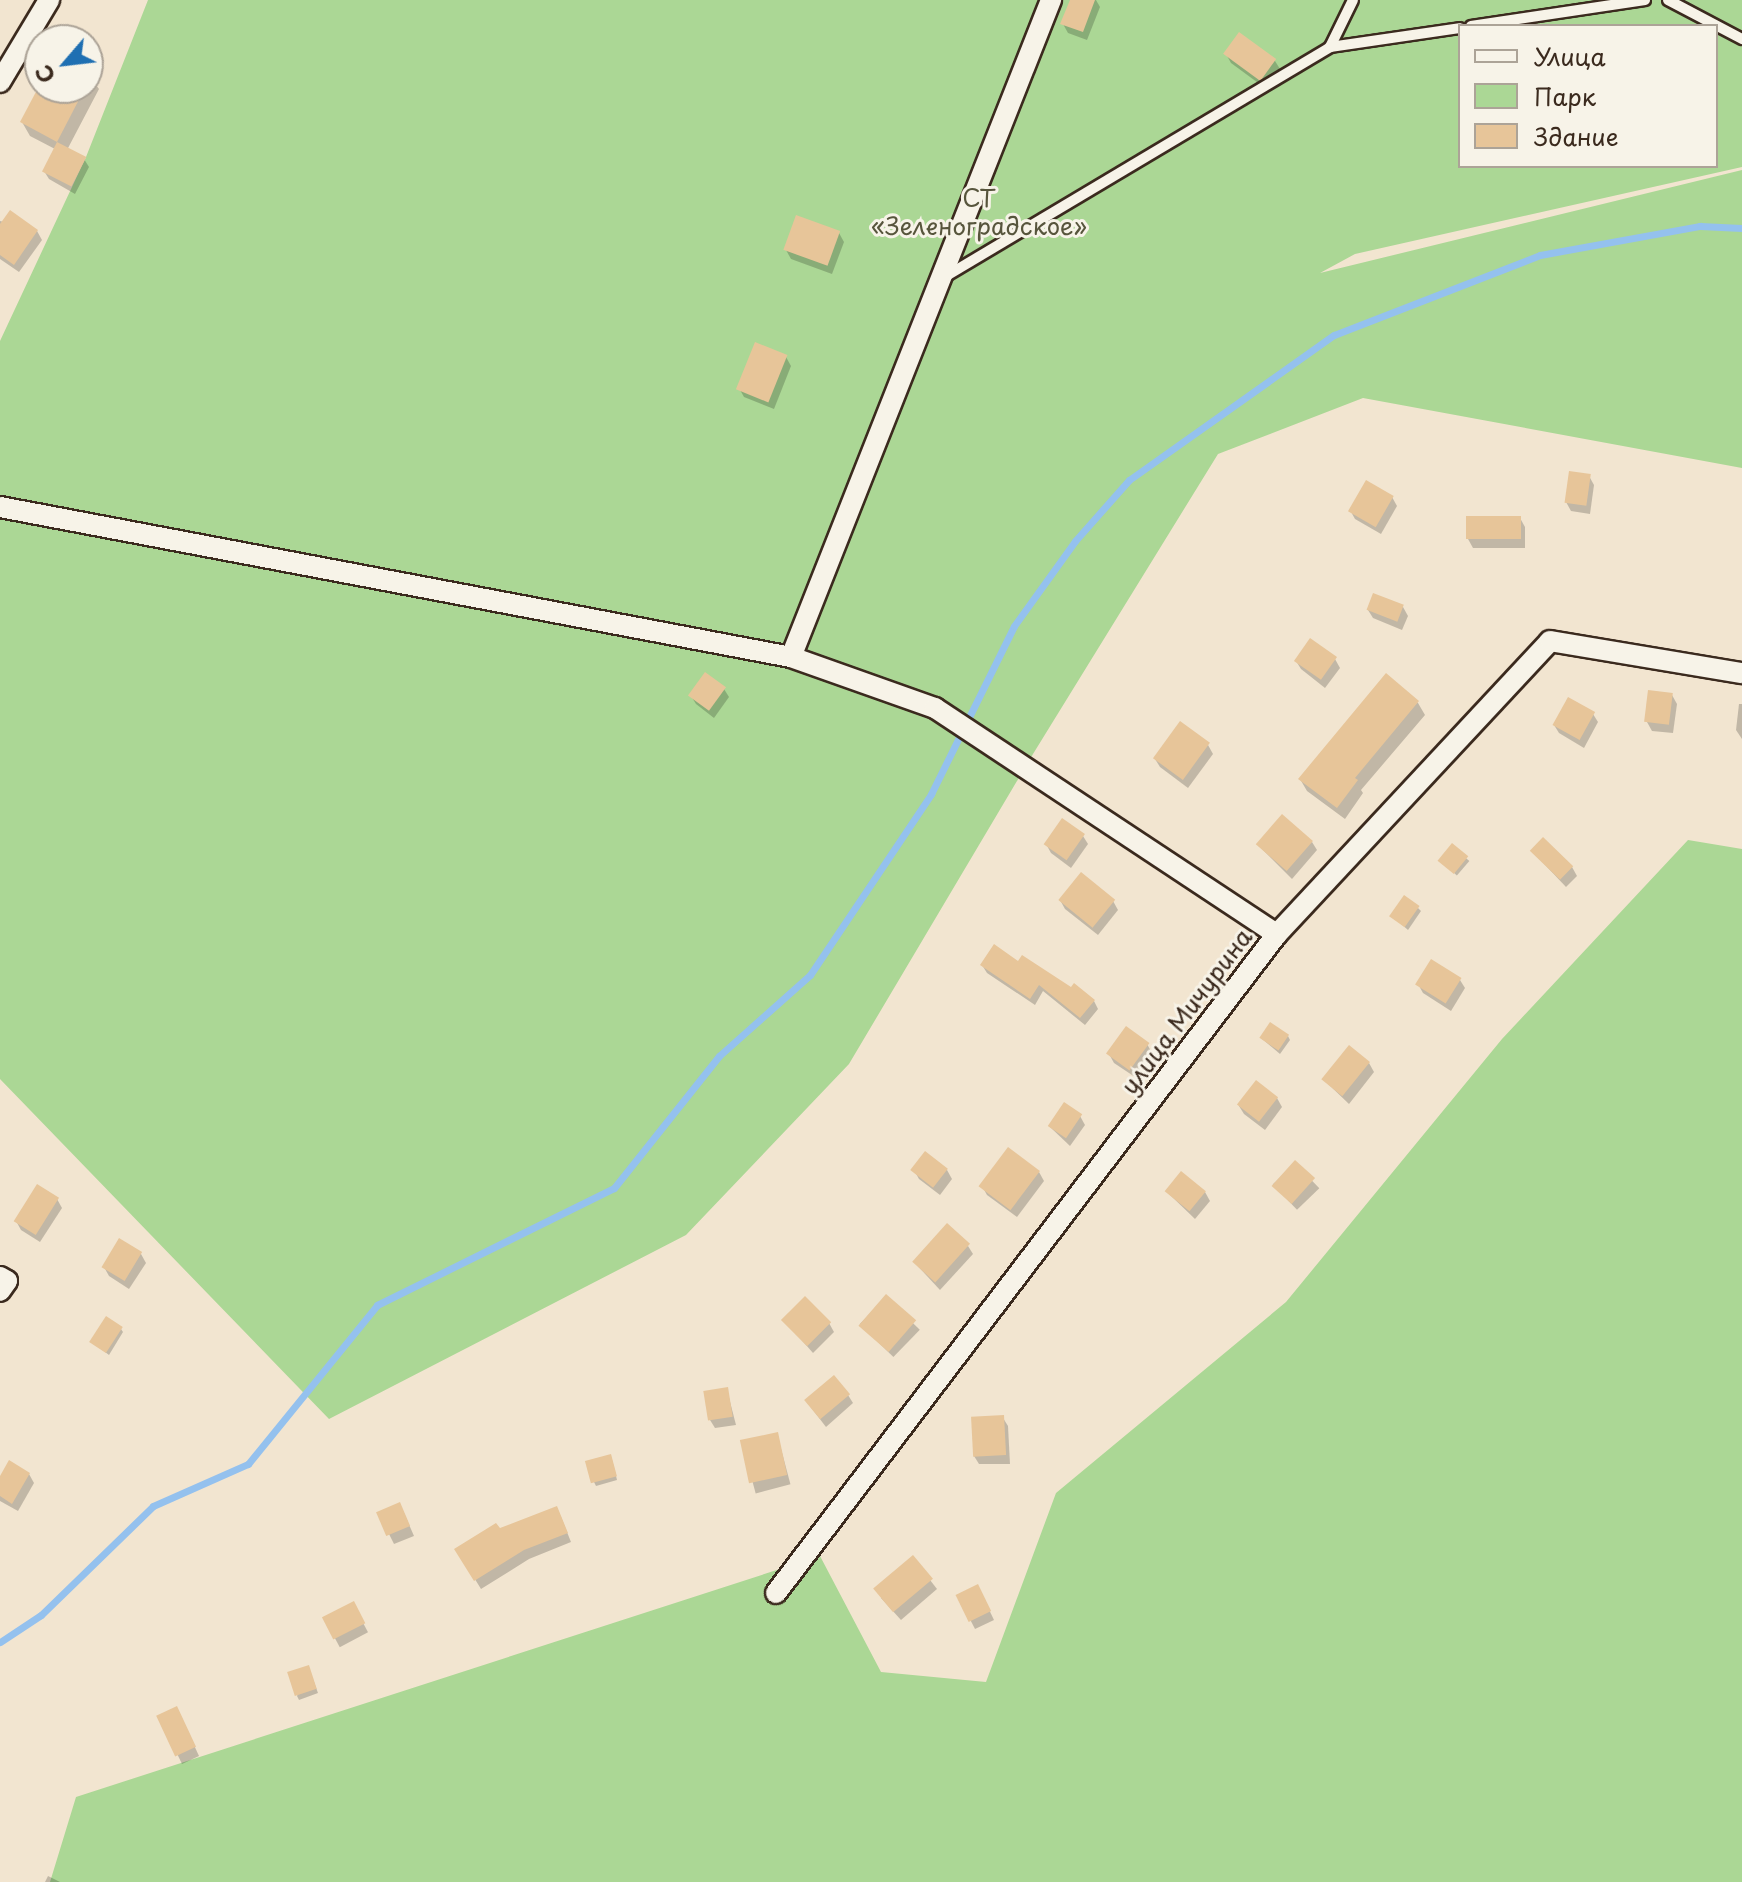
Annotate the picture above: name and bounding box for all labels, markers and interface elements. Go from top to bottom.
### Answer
north arrow [24,24,104,104]
legend [1458,24,1718,168]
text: Улица [1534,38,1606,74]
text: С [26,60,63,90]
text: Парк [1534,78,1596,114]
text: Здание [1534,118,1619,154]
park label: СТ «Зеленоградское» [871,184,1087,240]
street label: улица Мичурина [1114,922,1258,1100]

